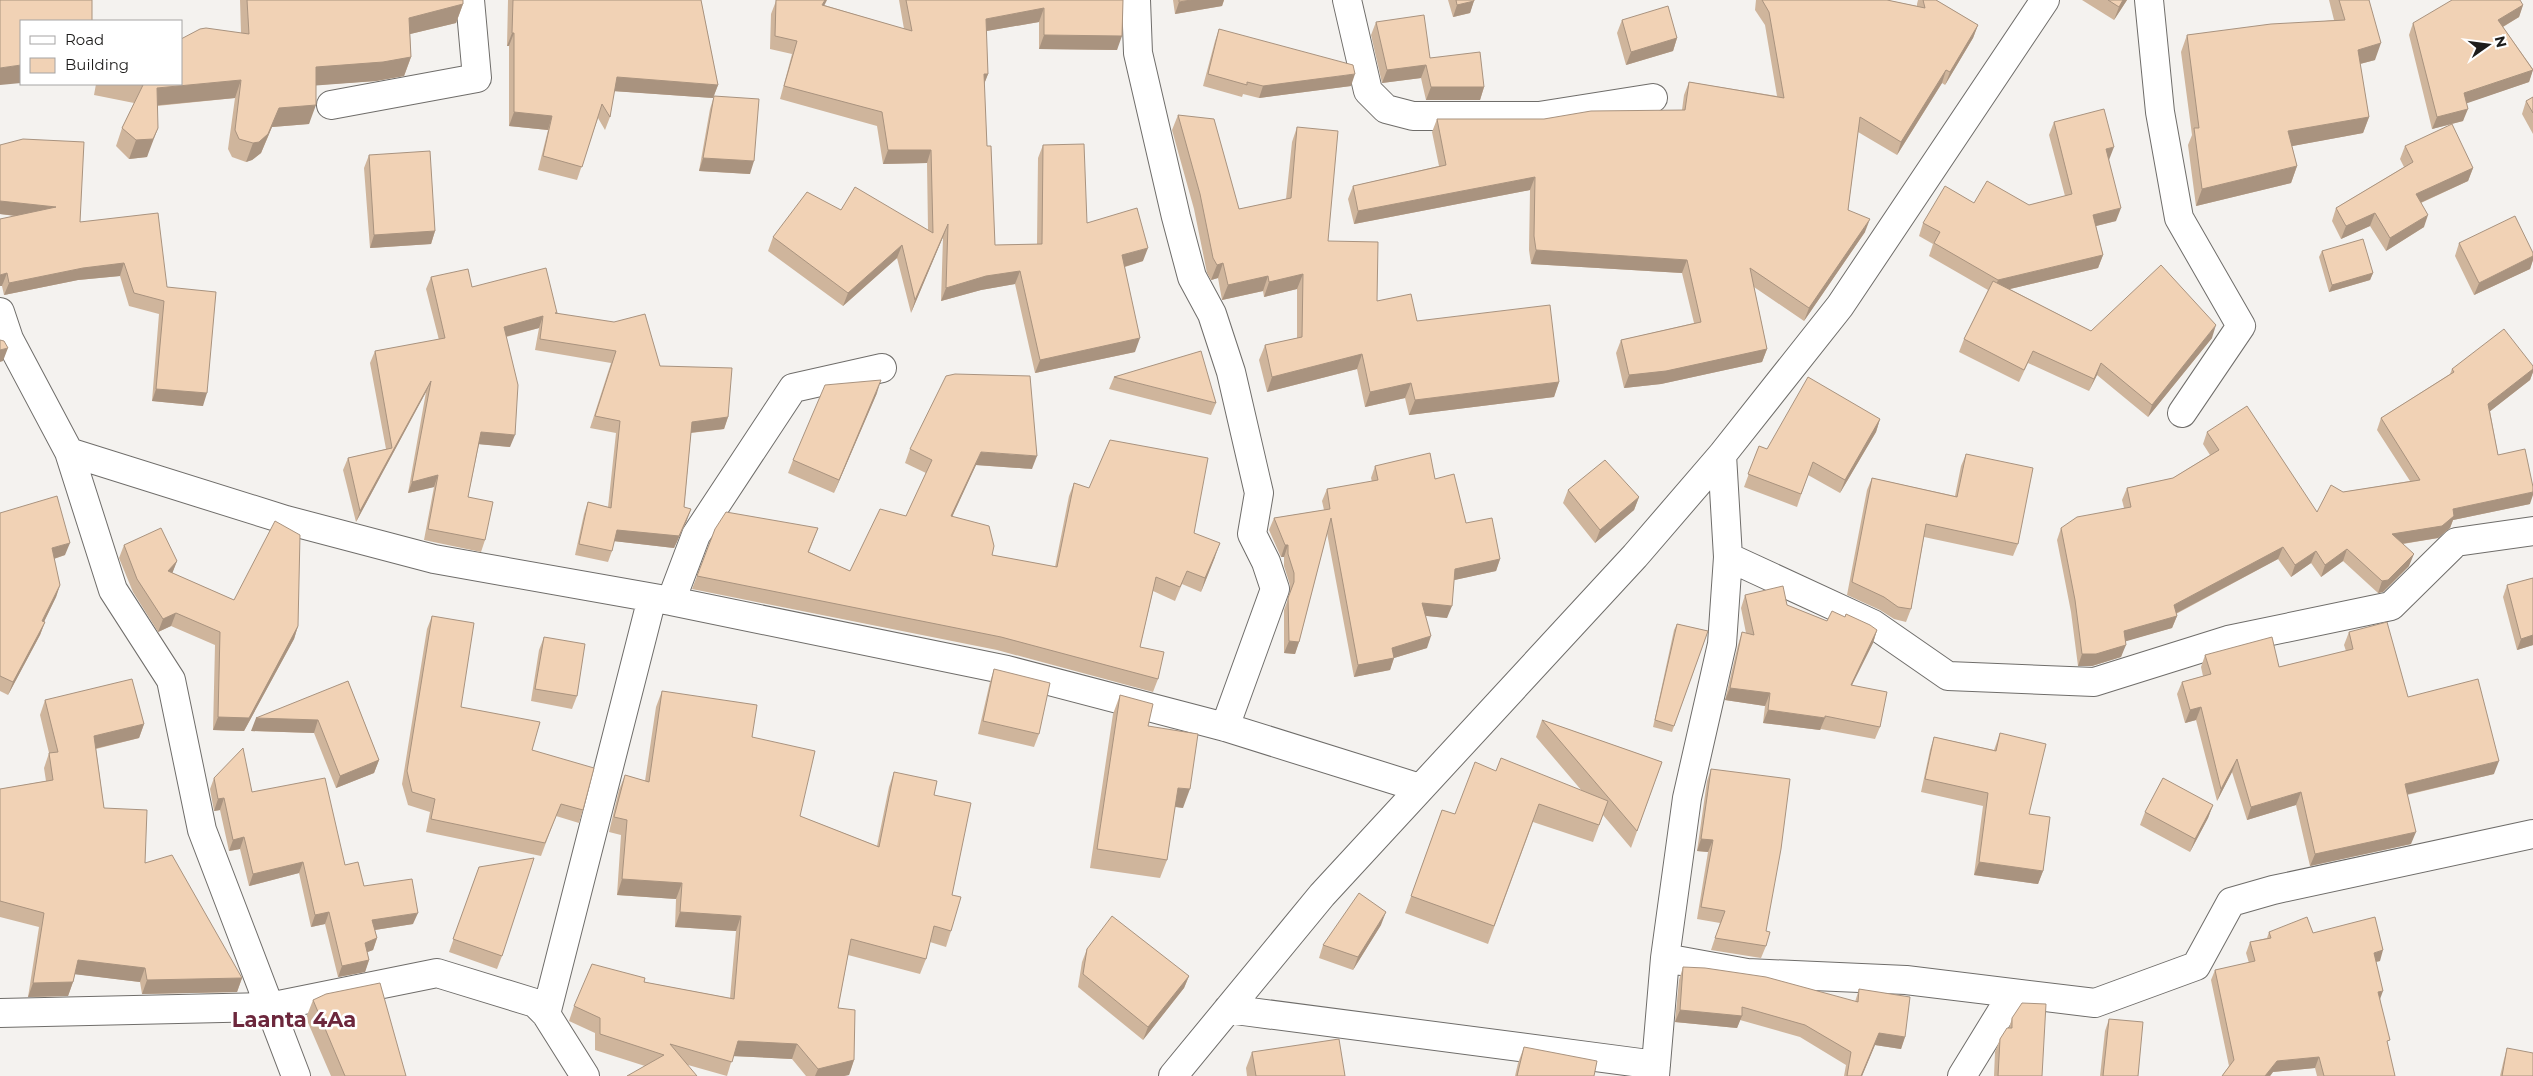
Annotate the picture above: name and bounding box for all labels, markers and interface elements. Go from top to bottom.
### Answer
legend [20,20,182,85]
north arrow [2463,20,2513,70]
text: Road [65,30,104,49]
text: N [2491,34,2511,50]
text: Building [65,55,129,74]
district label: Laanta 4Aa [232,1007,356,1032]

